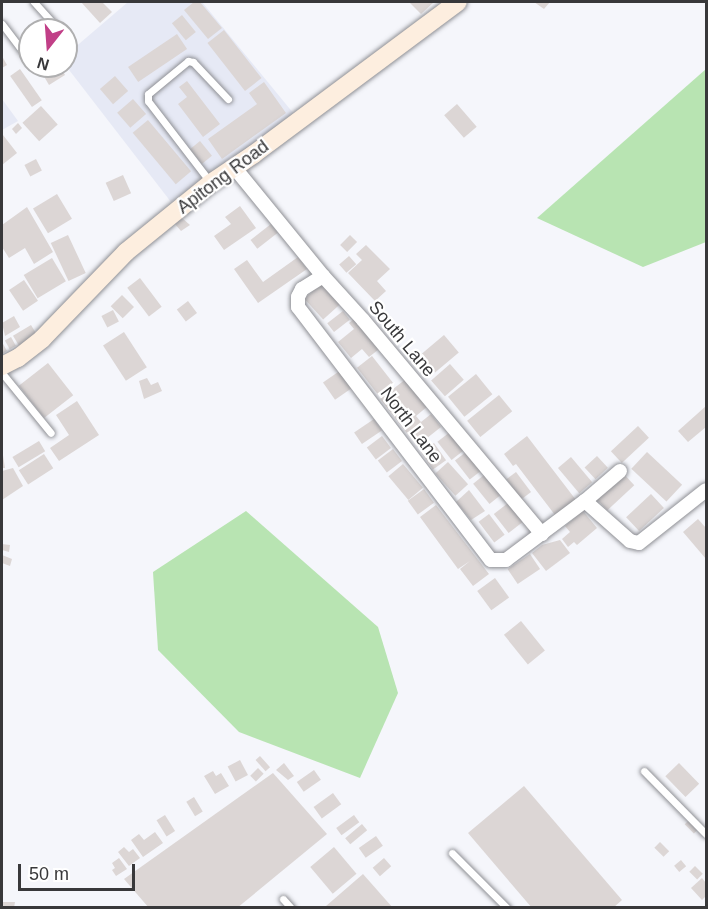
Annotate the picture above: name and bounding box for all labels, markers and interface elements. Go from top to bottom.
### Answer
north arrow [18,18,78,78]
text: N [35,54,51,74]
street label: Apitong Road [173,136,273,218]
street label: South Lane [364,297,440,381]
street label: North Lane [376,383,446,467]
scale bar [21,852,138,890]
text: 50 m [29,864,69,884]

